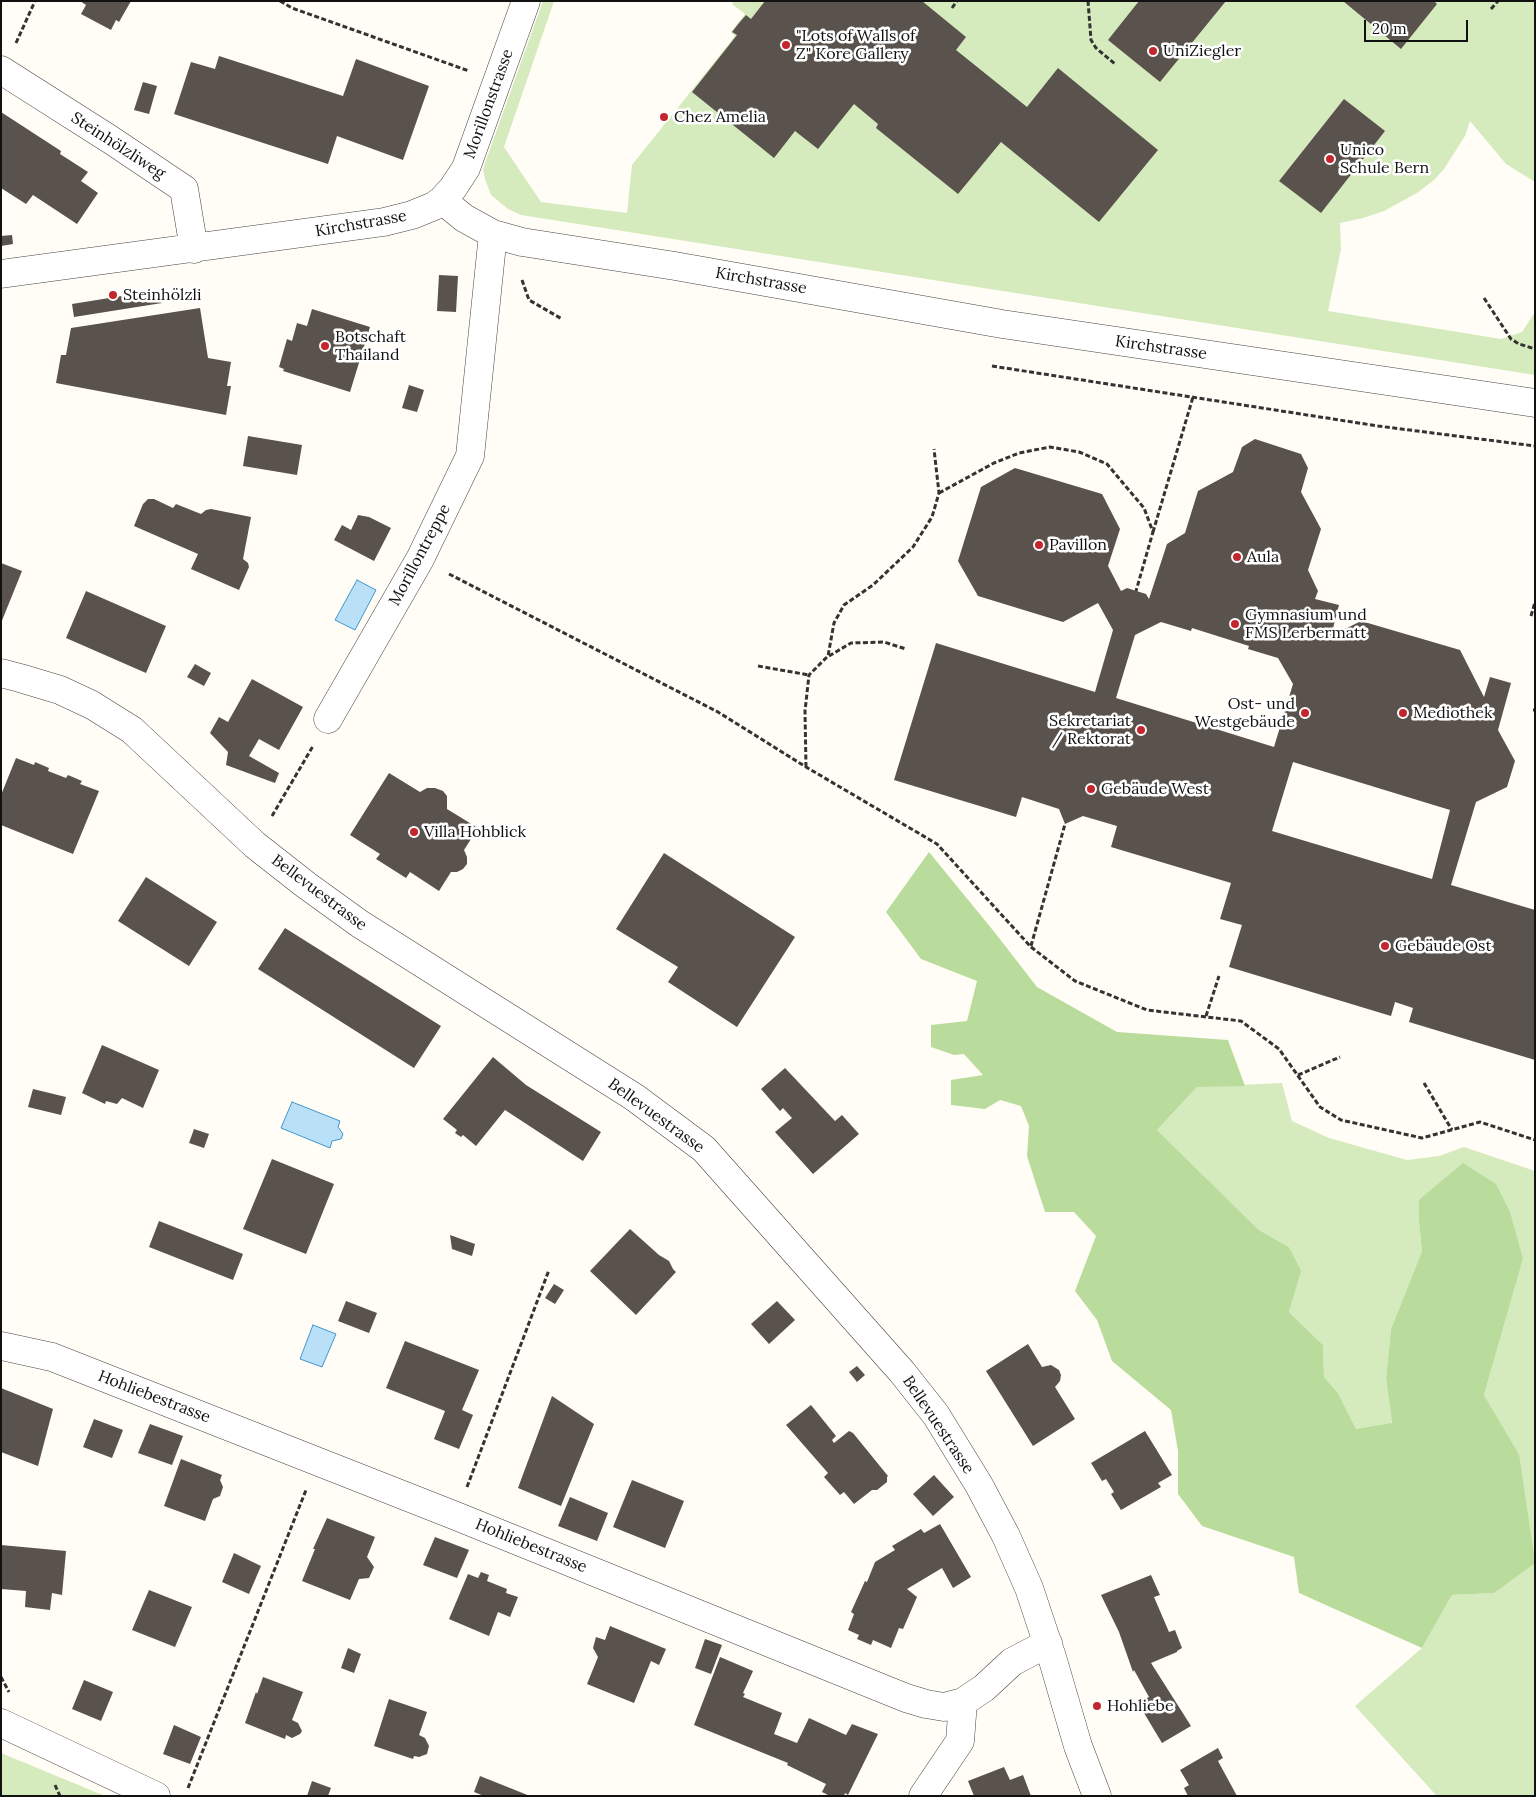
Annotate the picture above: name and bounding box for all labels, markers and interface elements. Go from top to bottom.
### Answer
scale bar [1366,10,1470,42]
text: 20 m [1372,19,1407,38]
place label: "Lots of Walls of Z" Kore Gallery [796,26,915,64]
marker: "Lots of Walls of Z" Kore Gallery [780,39,792,51]
place label: UniZiegler [1163,41,1241,61]
marker: UniZiegler [1147,45,1159,57]
street label: Morillonstrasse [460,47,518,161]
place label: Chez Amelia [674,107,766,127]
street label: Steinhölzliweg [67,108,169,184]
marker: Chez Amelia [658,111,670,123]
place label: Unico Schule Bern [1340,140,1429,178]
marker: Unico Schule Bern [1324,153,1336,165]
street label: Kirchstrasse [314,207,408,241]
street label: Kirchstrasse [714,264,808,298]
place label: Steinhölzli [123,285,201,305]
marker: Steinhölzli [107,289,119,301]
place label: Botschaft Thailand [335,327,406,365]
street label: Kirchstrasse [1114,332,1208,364]
marker: Botschaft Thailand [319,340,331,352]
street label: Morillontreppe [385,501,455,609]
place label: Pavillon [1049,535,1107,555]
marker: Pavillon [1033,539,1045,551]
place label: Aula [1247,547,1279,567]
marker: Aula [1231,551,1243,563]
place label: Gymnasium und FMS Lerbermatt [1245,605,1367,643]
marker: Gymnasium und FMS Lerbermatt [1229,618,1241,630]
place label: Ost- und Westgebäude [1195,694,1295,732]
place label: Mediothek [1413,703,1493,723]
marker: Ost- und Westgebäude [1299,707,1311,719]
marker: Mediothek [1397,707,1409,719]
place label: Sekretariat / Rektorat [1049,711,1131,749]
marker: Sekretariat / Rektorat [1135,724,1147,736]
place label: Gebäude West [1101,779,1209,799]
marker: Gebäude West [1085,783,1097,795]
place label: Villa Hohblick [424,822,526,842]
marker: Villa Hohblick [408,826,420,838]
street label: Bellevuestrasse [268,851,370,935]
place label: Gebäude Ost [1395,936,1492,956]
marker: Gebäude Ost [1379,940,1391,952]
street label: Bellevuestrasse [604,1075,708,1157]
street label: Hohliebestrasse [95,1367,213,1427]
street label: Bellevuestrasse [898,1372,978,1478]
street label: Hohliebestrasse [472,1515,590,1577]
place label: Hohliebe [1107,1696,1174,1716]
marker: Hohliebe [1091,1700,1103,1712]

